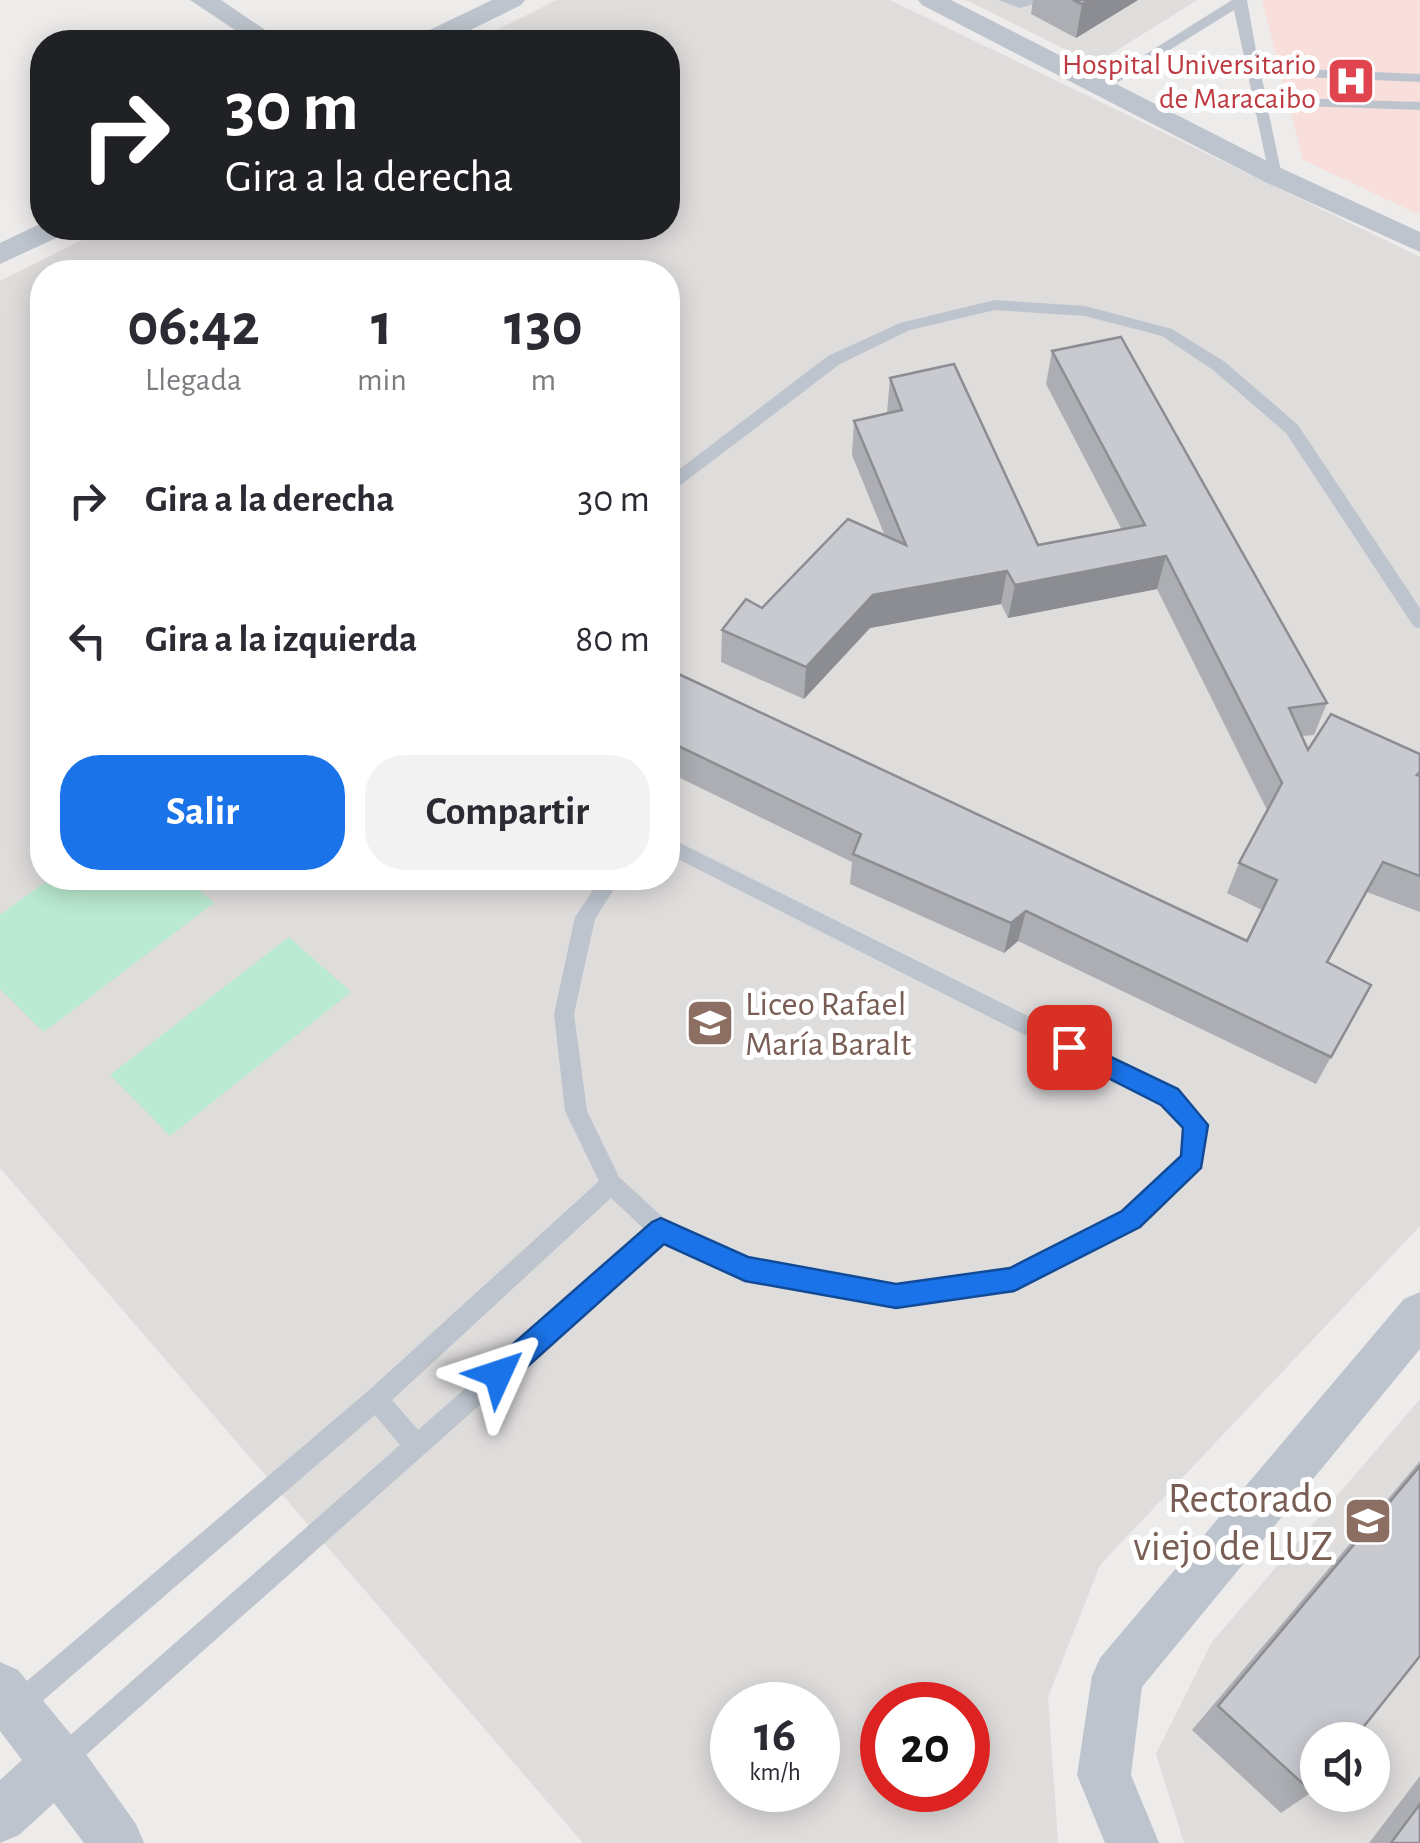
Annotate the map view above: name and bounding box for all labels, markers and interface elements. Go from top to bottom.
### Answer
place label: Hospital Universitario de Maracaibo [1062,50,1316,114]
hospital icon: Hospital Universitario de Maracaibo [1325,55,1377,107]
icon: right [60,70,190,200]
text: 30 m [225,73,359,143]
text: Gira a la derecha [225,155,514,200]
text: 06:42 [127,296,260,356]
text: 1 [371,296,393,356]
text: 130 [504,296,583,356]
text: Llegada [145,364,242,396]
text: min [357,364,407,396]
text: m [531,364,556,396]
icon: right [60,473,115,528]
text: Gira a la derecha [145,481,395,519]
text: 30 m [578,481,650,519]
icon: left [60,613,115,668]
text: Gira a la izquierda [145,621,417,659]
text: 80 m [575,621,650,659]
button: Salir [60,755,345,870]
button: Compartir [365,755,650,870]
place label: Liceo Rafael María Baralt [745,987,911,1062]
school or university icon: Liceo Rafael María Baralt [684,997,736,1049]
pin [1027,1005,1112,1090]
icon: arrive [1042,1020,1097,1075]
position arrow [446,1322,550,1426]
place label: Rectorado viejo de LUZ [1133,1478,1333,1568]
school or university icon: Rectorado viejo de LUZ [1342,1495,1394,1547]
speed limit sign: 20 [860,1682,990,1812]
text: 16 [754,1710,796,1760]
map controls [1300,1722,1390,1812]
button: sound [1300,1722,1390,1812]
text: km/h [749,1760,801,1785]

